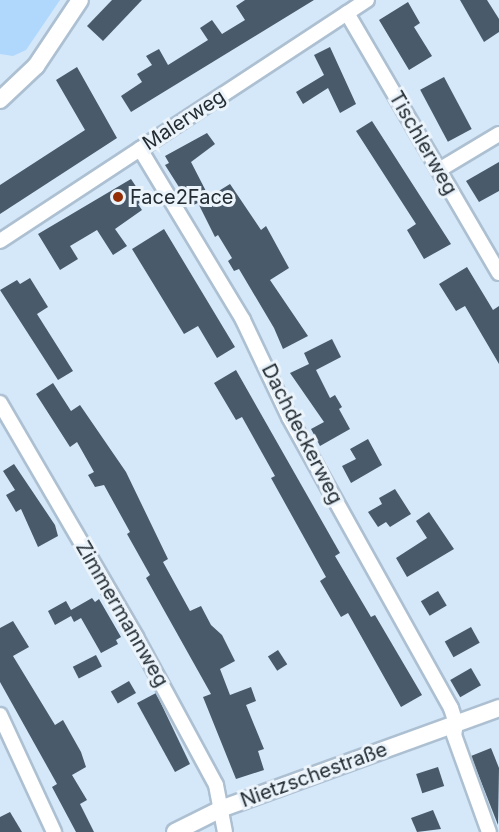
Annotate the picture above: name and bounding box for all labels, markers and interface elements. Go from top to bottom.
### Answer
street label: Malerweg [138,84,230,156]
street label: Tischlerweg [384,87,462,199]
place label: Face2Face [130,185,233,209]
marker: Face2Face [111,190,125,204]
street label: Dachdeckerweg [256,360,348,508]
street label: Zimmermannweg [71,537,173,691]
street label: Nietzschestraße [237,737,391,813]

